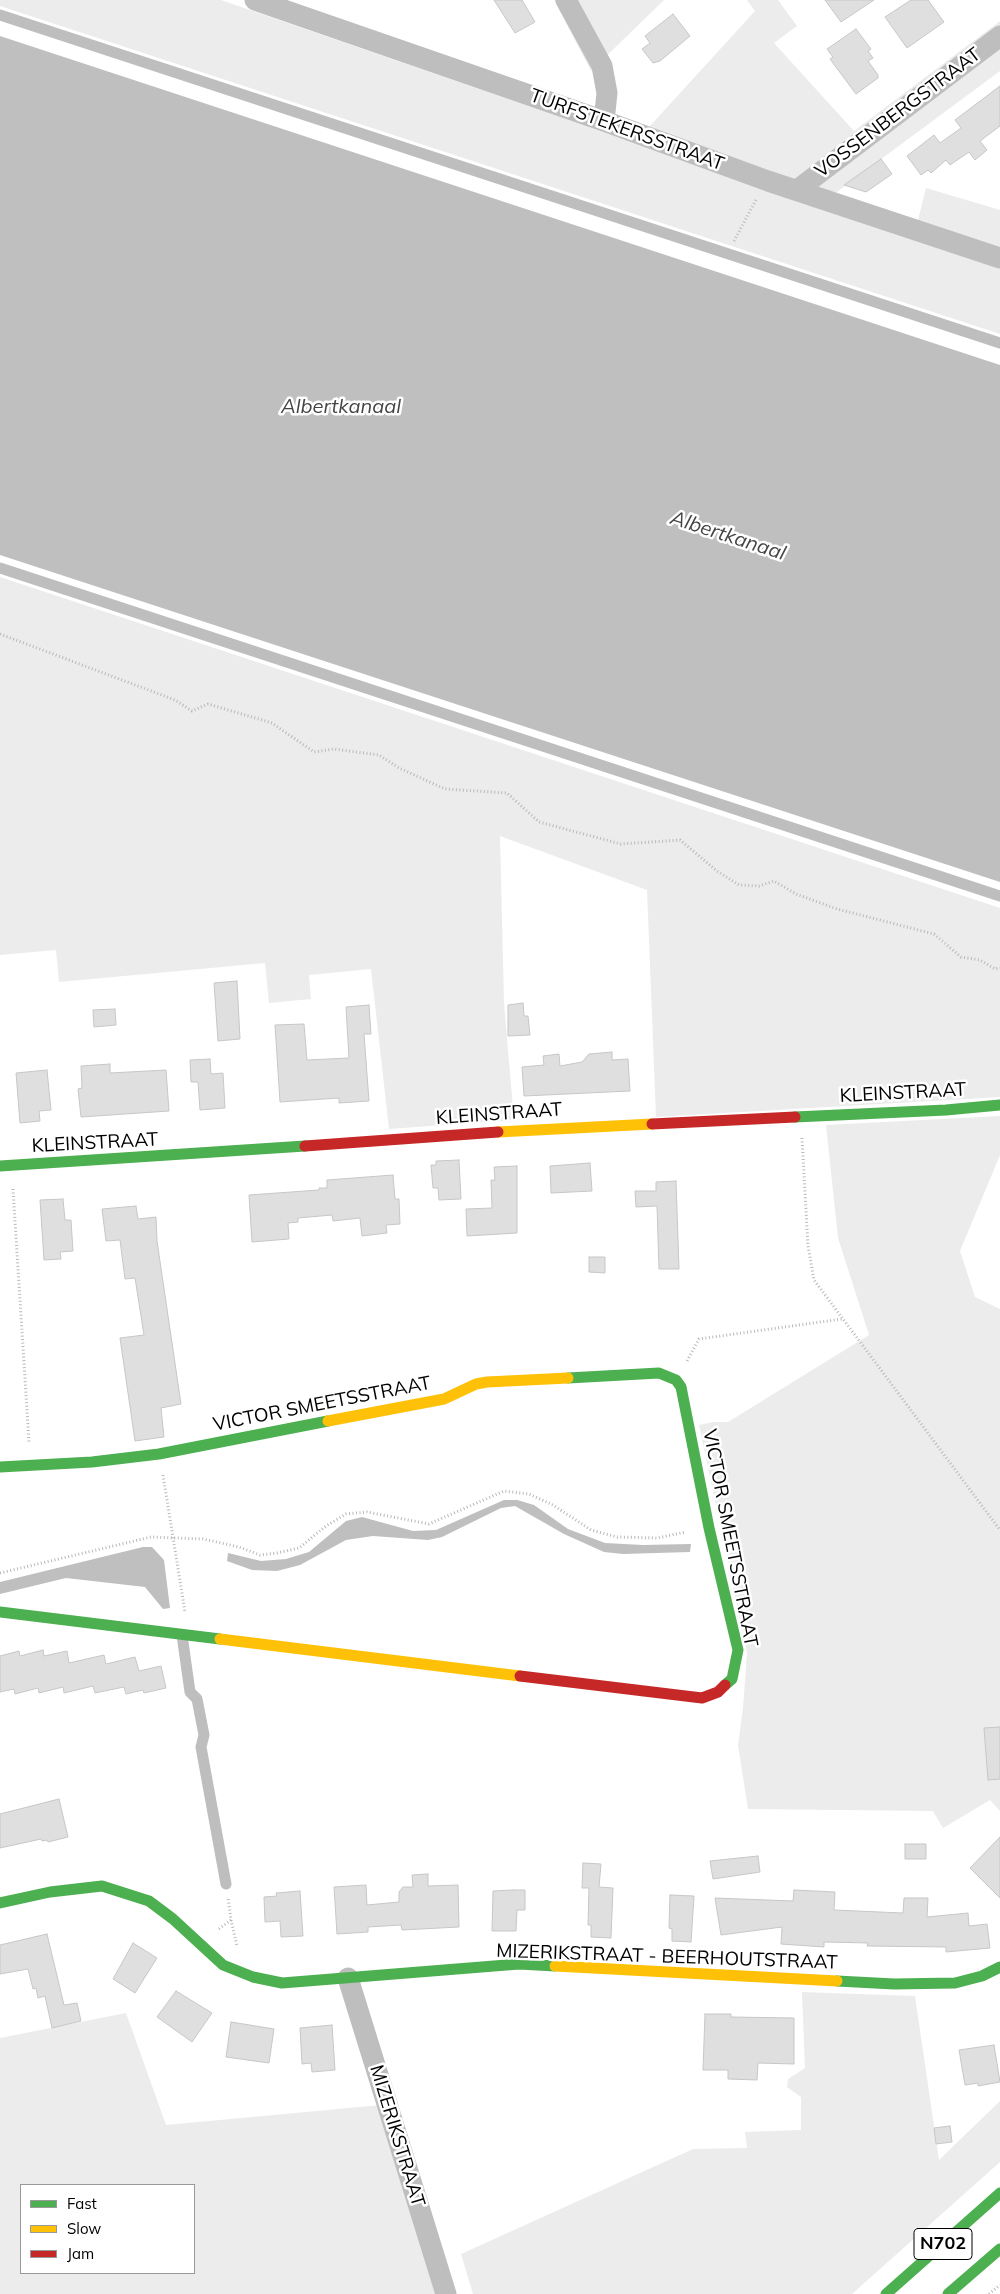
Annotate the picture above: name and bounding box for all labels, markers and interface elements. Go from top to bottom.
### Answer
street label: VOSSENBERGSTRAAT [811,43,985,183]
street label: TURFSTEKERSSTRAAT [527,84,727,176]
water label: Albertkanaal [281,395,401,419]
water label: Albertkanaal [667,506,789,566]
street label: KLEINSTRAAT [839,1078,967,1108]
street label: KLEINSTRAAT [435,1098,563,1130]
street label: KLEINSTRAAT [31,1128,159,1158]
street label: VICTOR SMEETSSTRAAT [211,1372,433,1436]
street label: VICTOR SMEETSSTRAAT [698,1427,762,1649]
street label: MIZERIKSTRAAT - BEERHOUTSTRAAT [496,1940,838,1974]
street label: MIZERIKSTRAAT [365,2062,429,2210]
legend [20,2184,195,2274]
text: Fast [67,2194,97,2213]
text: Slow [67,2219,101,2238]
road number: N702 [914,2228,972,2260]
text: Jam [67,2244,94,2263]

